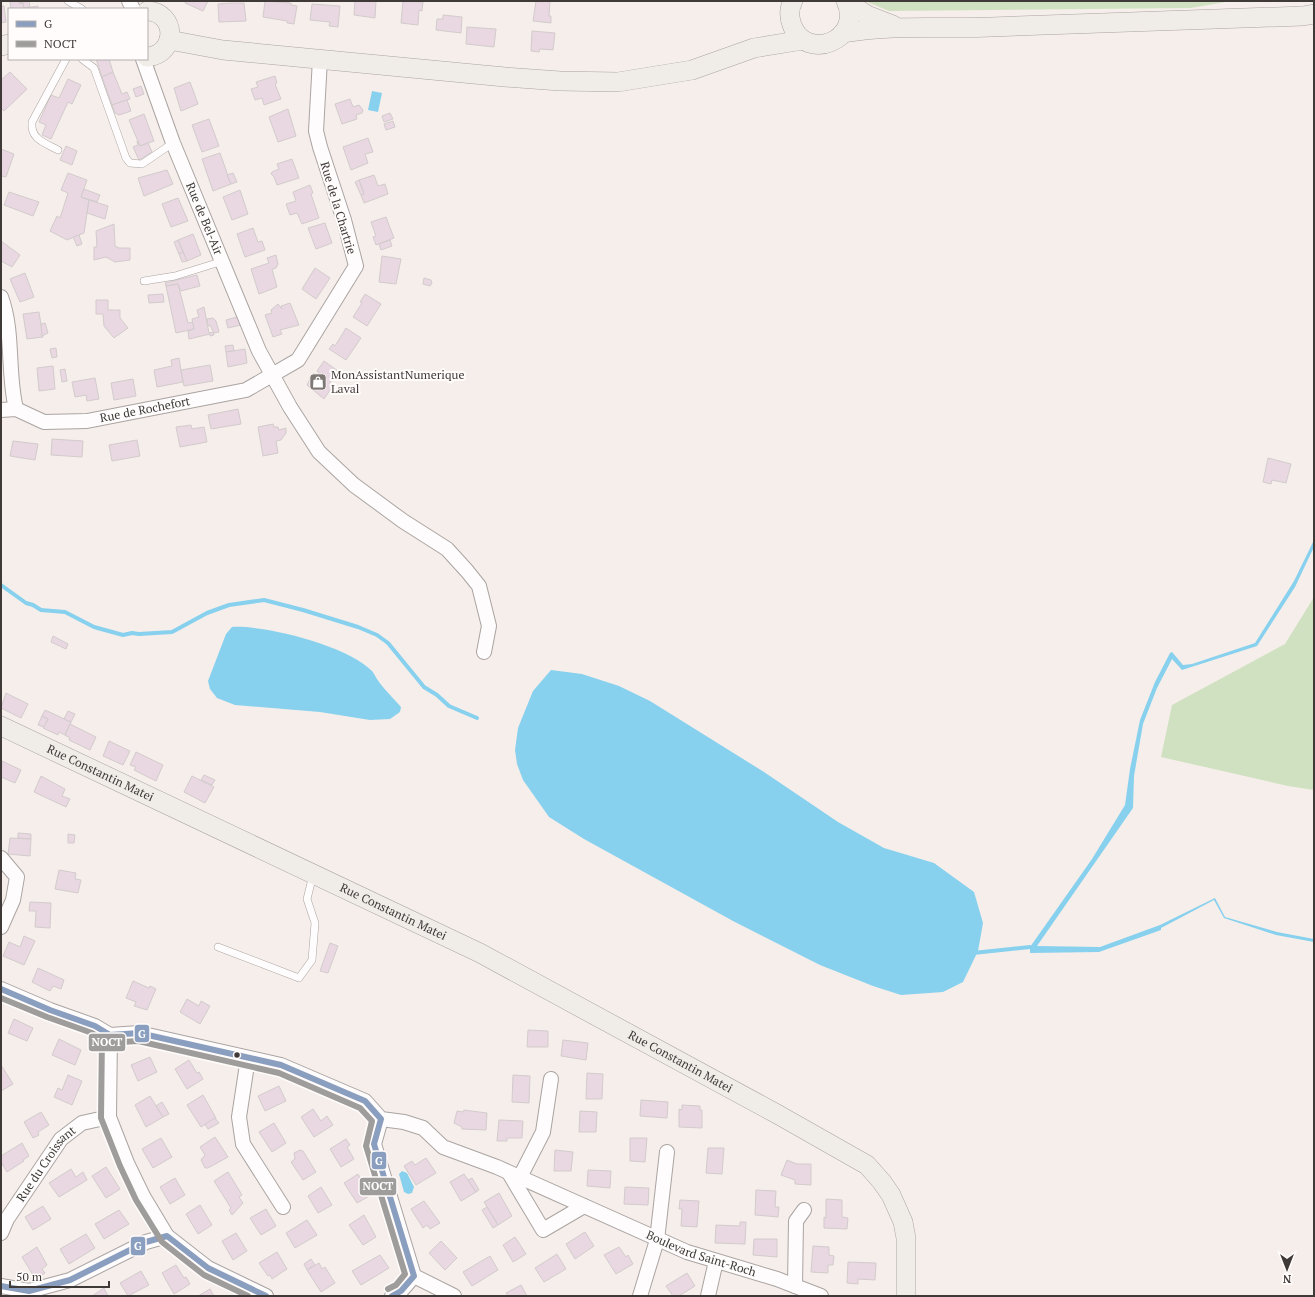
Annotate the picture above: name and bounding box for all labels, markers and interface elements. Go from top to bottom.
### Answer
legend [8,8,148,60]
text: G [44,16,53,31]
text: NOCT [44,36,77,51]
street label: Rue de la Chartrie [317,160,360,256]
street label: Rue de Bel-Air [183,180,227,257]
place label: MonAssistantNumerique Laval [331,367,464,396]
shop icon: MonAssistantNumerique Laval [308,372,328,392]
street label: Rue de Rochefort [99,393,192,425]
street label: Rue Constantin Matei [45,741,157,805]
street label: Rue Constantin Matei [338,880,450,943]
line badge: G [134,1024,150,1043]
text: G [138,1027,146,1041]
street label: Rue Constantin Matei [626,1027,736,1096]
line badge: NOCT [88,1033,126,1052]
text: NOCT [92,1035,123,1049]
unlabelled marker [232,1050,242,1060]
street label: Rue du Croissant [13,1122,79,1204]
line badge: G [371,1151,387,1170]
text: G [375,1154,383,1168]
line badge: NOCT [359,1177,397,1196]
text: NOCT [363,1179,394,1193]
street label: Boulevard Saint-Roch [644,1227,758,1279]
line badge: G [130,1236,146,1256]
text: G [134,1239,142,1253]
north arrow [1267,1249,1307,1289]
scale bar [10,1263,109,1289]
text: 50 m [16,1269,43,1284]
text: N [1282,1272,1291,1286]

